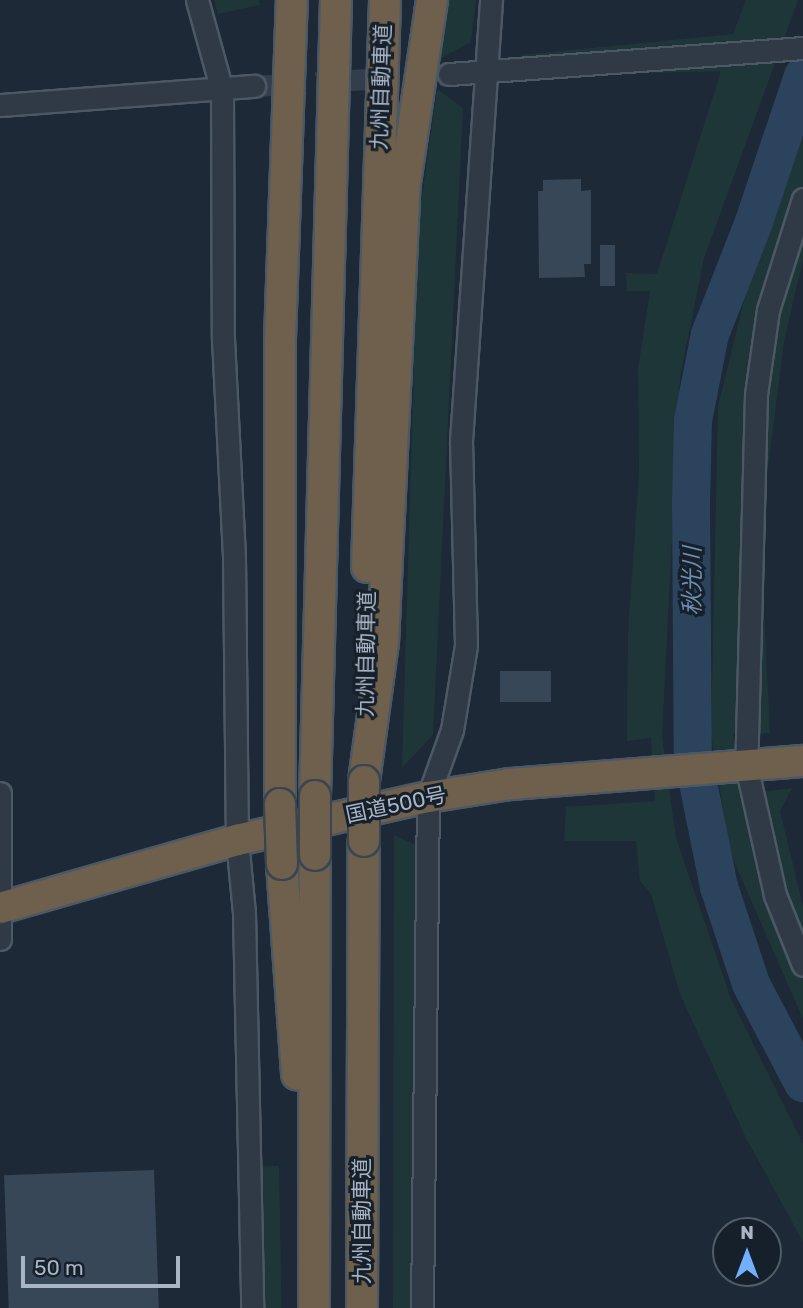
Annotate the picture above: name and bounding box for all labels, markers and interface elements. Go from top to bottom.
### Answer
street label: 九州自動車道 [366,24,396,150]
water label: 秋光川 [678,547,706,615]
street label: 九州自動車道 [352,591,380,717]
street label: 国道500号 [343,782,449,828]
street label: 九州自動車道 [349,1158,375,1284]
north arrow [712,1217,782,1287]
text: N [740,1221,754,1244]
scale bar [24,1242,184,1286]
text: 50 m [34,1255,84,1280]

